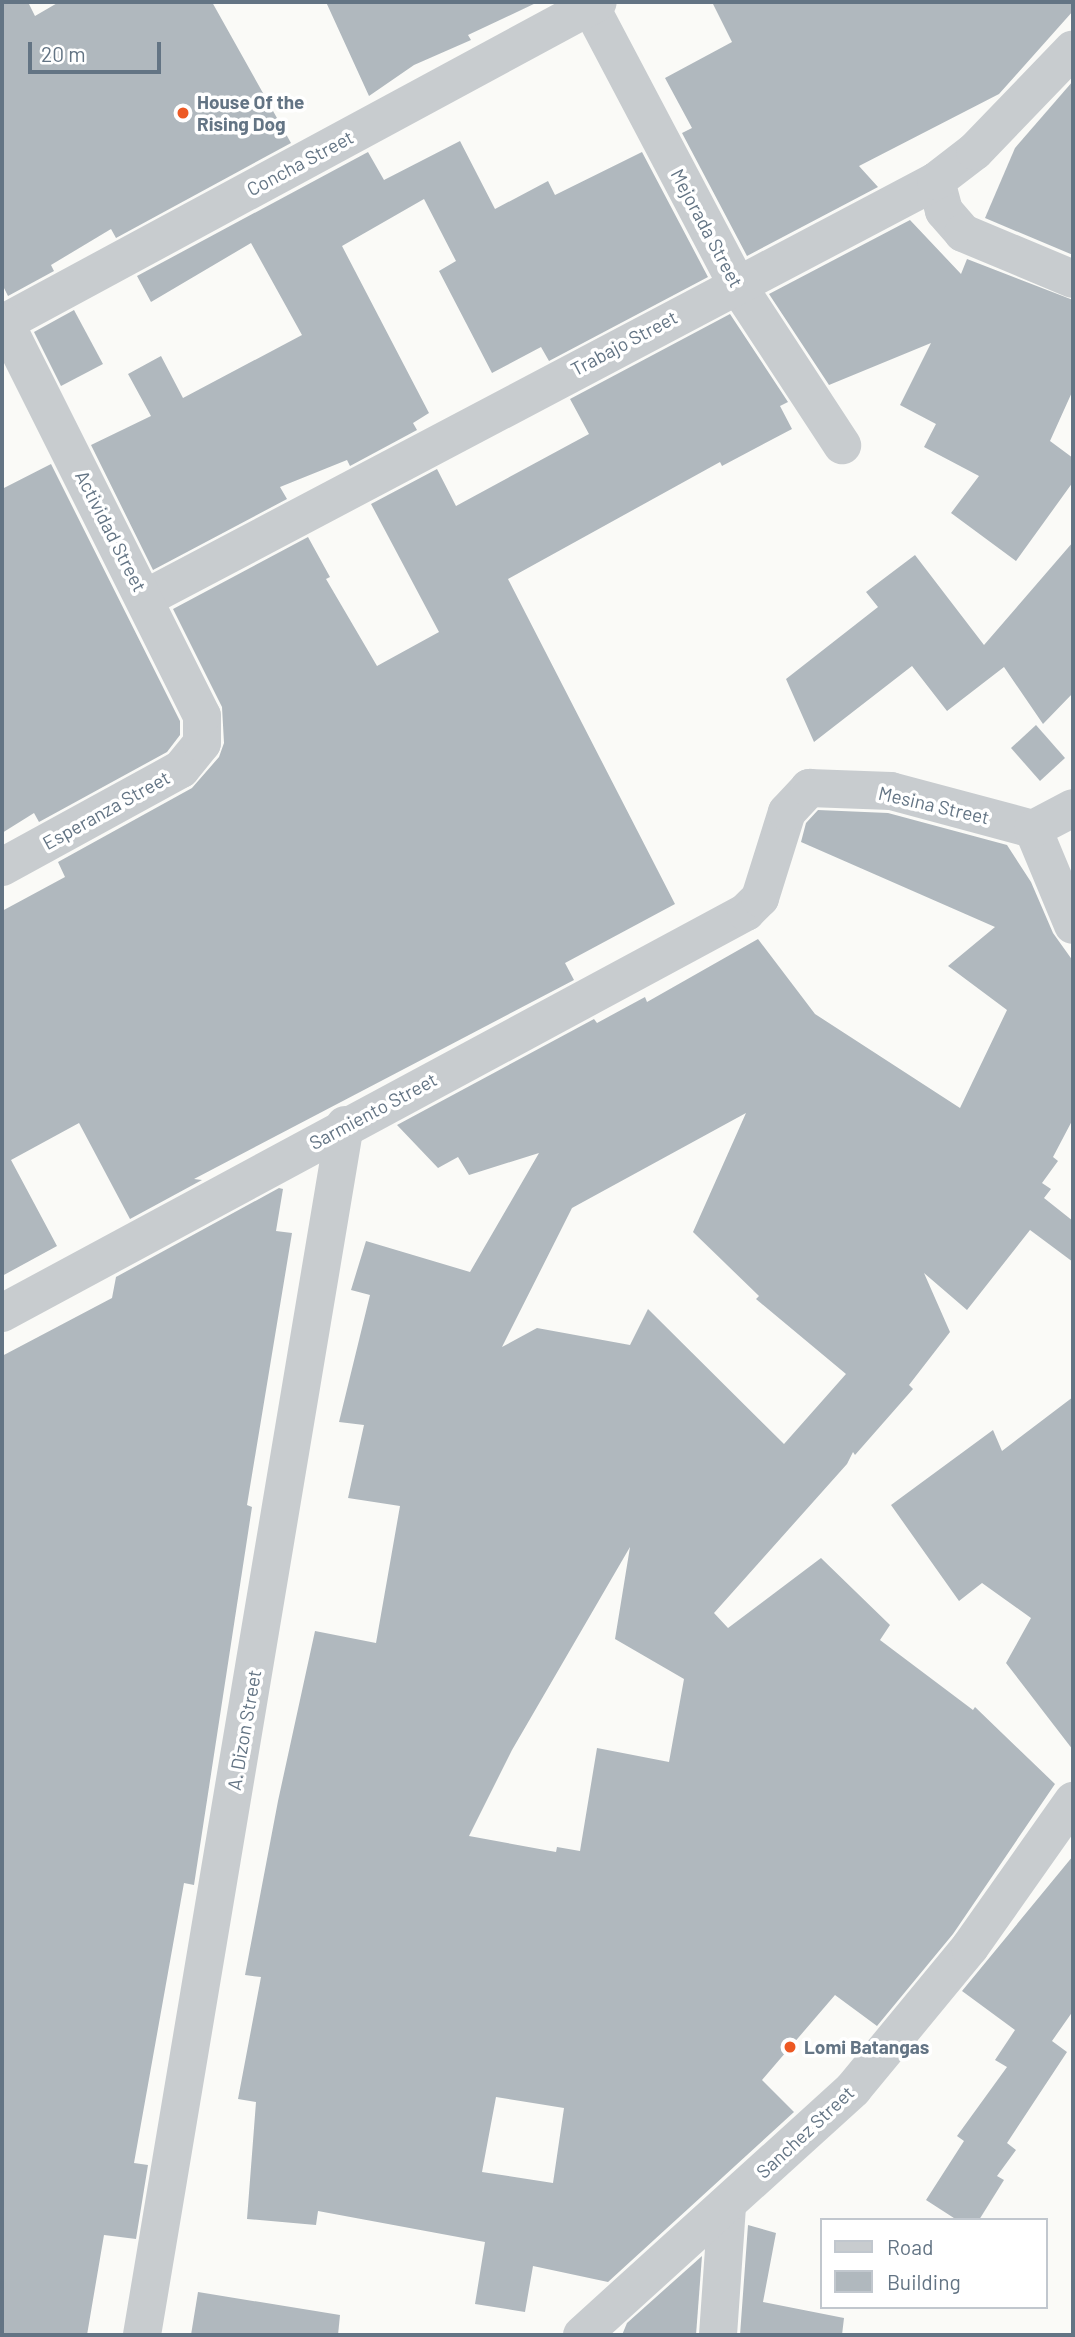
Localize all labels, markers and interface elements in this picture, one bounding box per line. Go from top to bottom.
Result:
scale bar [32,28,164,72]
text: 20 m [41,41,86,66]
place label: House Of the Rising Dog [197,91,304,135]
marker: House Of the Rising Dog [175,105,191,121]
street label: Concha Street [243,125,357,201]
street label: Mejorada Street [666,165,748,291]
street label: Trabajo Street [567,305,681,381]
street label: Actividad Street [71,467,151,595]
street label: Esperanza Street [38,766,174,854]
street label: Mesina Street [876,781,992,829]
street label: Sarmiento Street [305,1068,441,1154]
street label: A. Dizon Street [222,1668,266,1792]
place label: Lomi Batangas [804,2036,929,2058]
marker: Lomi Batangas [782,2039,798,2055]
street label: Sanchez Street [751,2081,859,2183]
legend [820,2218,1047,2309]
text: Road [887,2234,933,2259]
text: Building [887,2269,961,2294]

